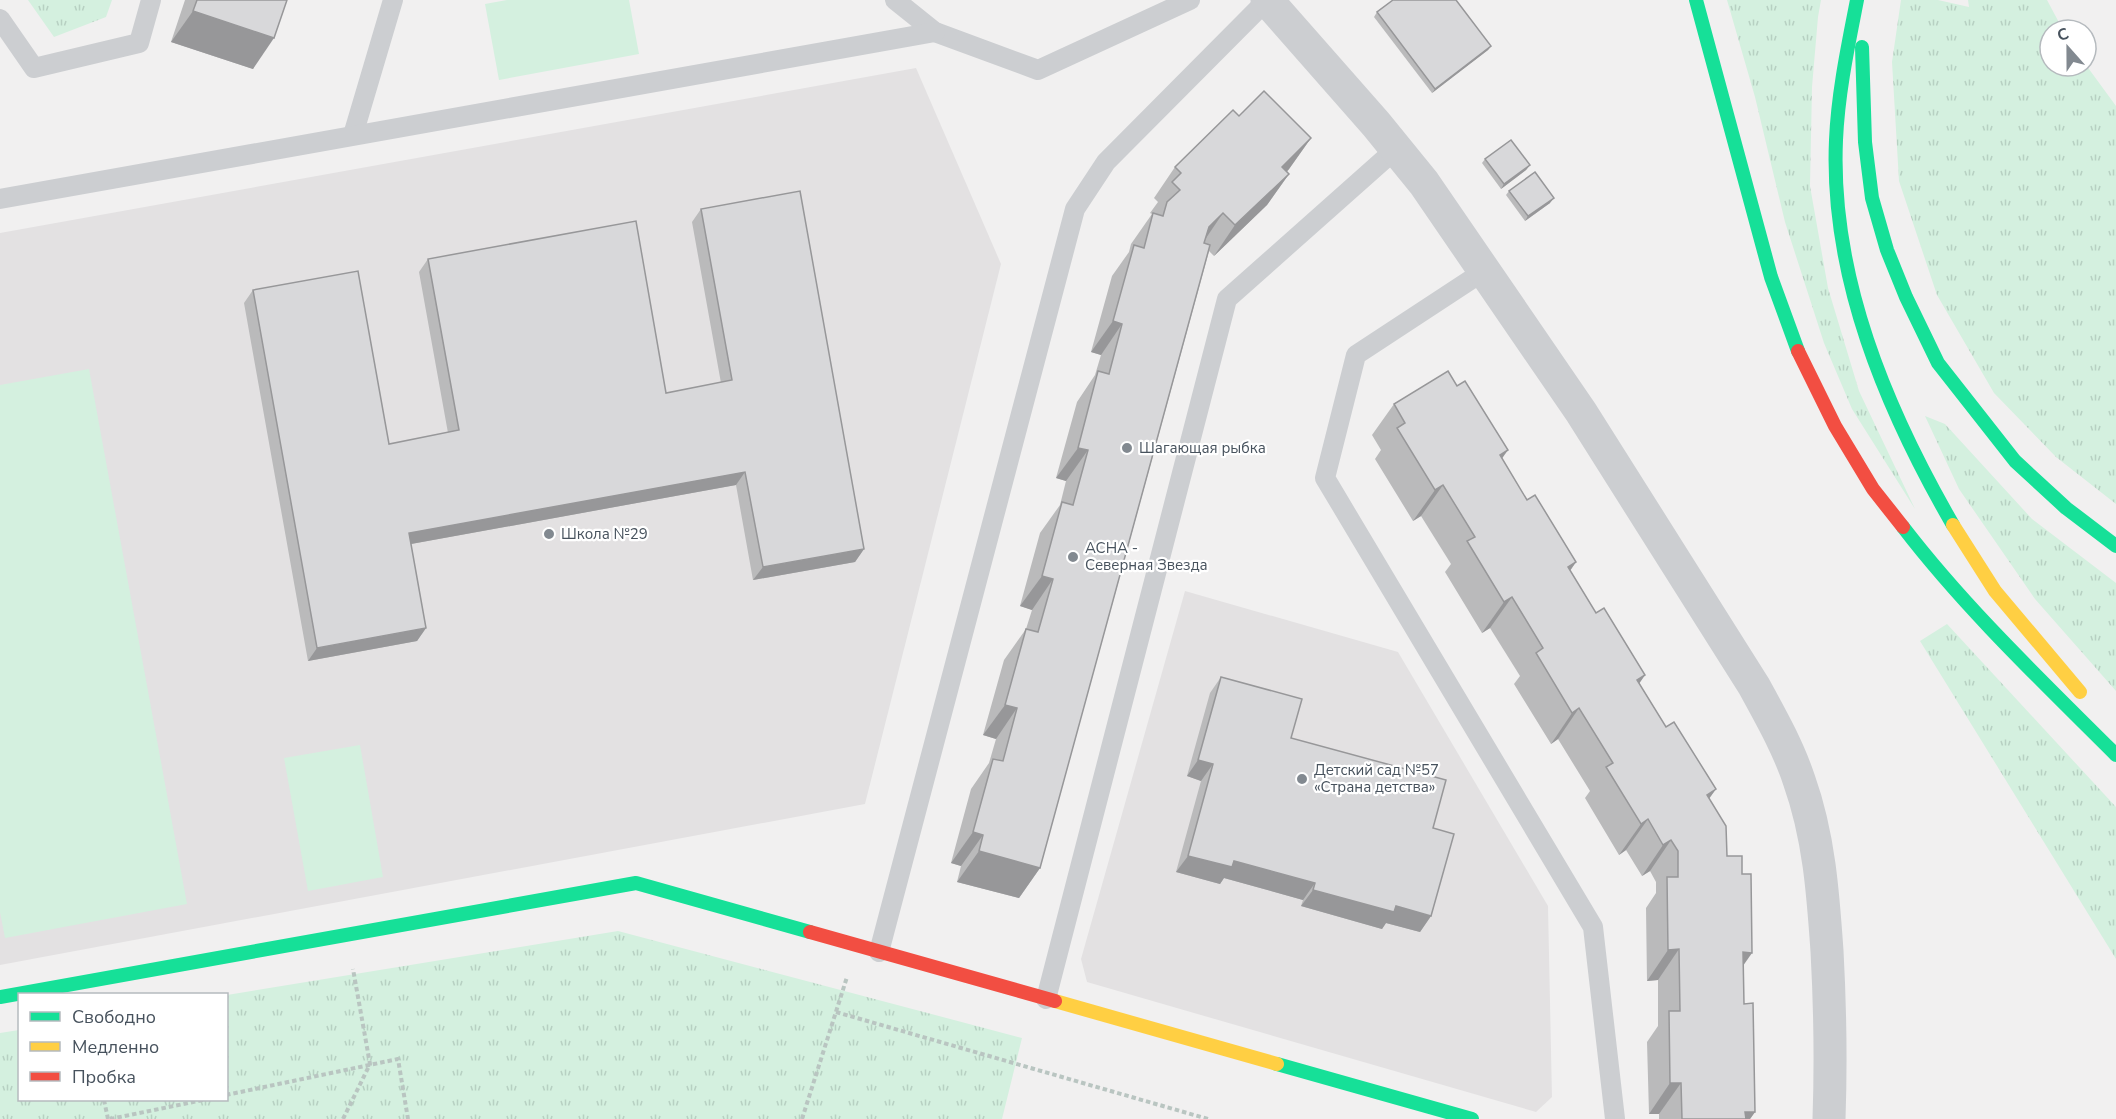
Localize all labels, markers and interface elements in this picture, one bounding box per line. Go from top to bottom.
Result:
north arrow [2038,18,2098,78]
text: С [2054,23,2072,47]
place label: Шагающая рыбка [1139,438,1266,458]
marker: Шагающая рыбка [1120,441,1134,455]
place label: Школа №29 [561,524,648,544]
marker: Школа №29 [542,527,556,541]
place label: АСНА - Северная Звезда [1085,538,1208,575]
marker: АСНА - Северная Звезда [1066,550,1080,564]
place label: Детский сад №57 «Страна детства» [1314,760,1439,797]
marker: Детский сад №57 «Страна детства» [1295,772,1309,786]
legend [18,993,228,1101]
text: Свободно [72,1005,156,1029]
text: Медленно [72,1035,159,1059]
text: Пробка [72,1065,136,1089]

